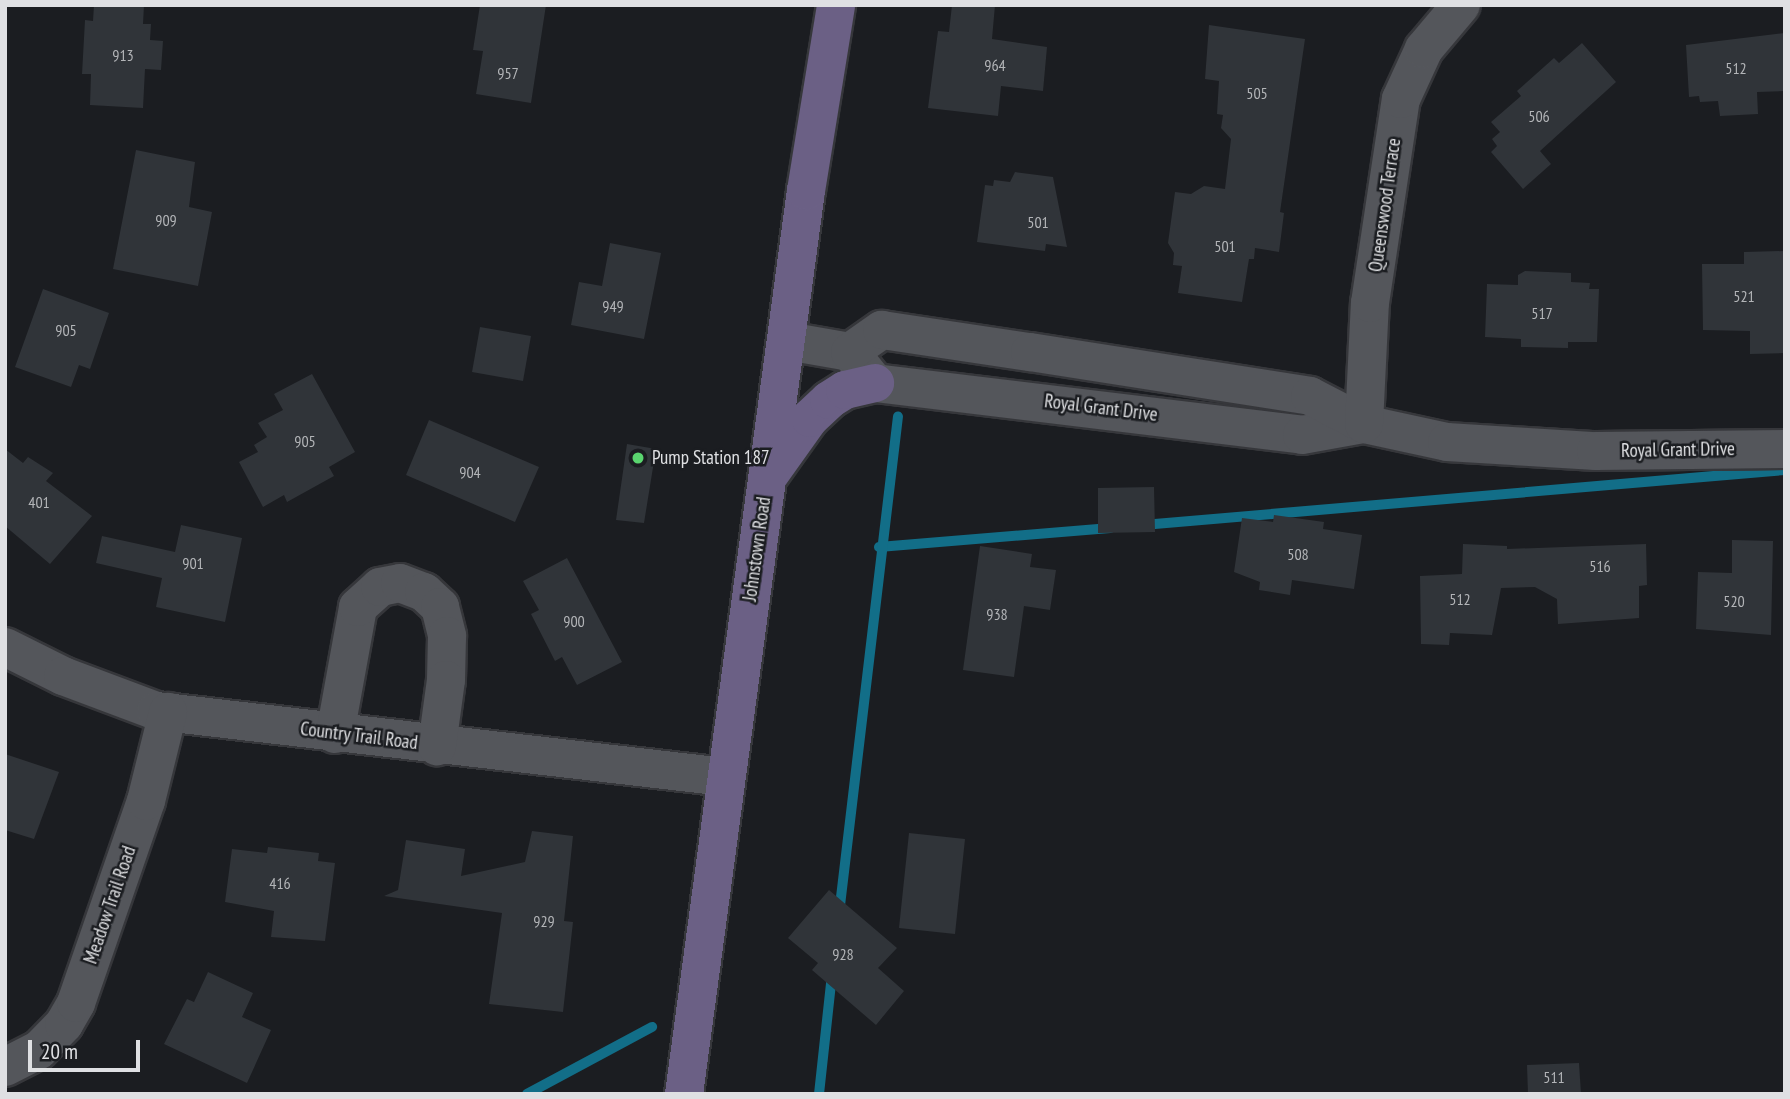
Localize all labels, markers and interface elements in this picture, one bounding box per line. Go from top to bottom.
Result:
house number: 913 [112,45,134,65]
house number: 964 [984,55,1006,75]
house number: 512 [1725,58,1747,78]
house number: 957 [497,63,519,83]
house number: 505 [1246,83,1268,103]
house number: 506 [1528,106,1550,126]
street label: Queenswood Terrace [1364,136,1406,274]
house number: 909 [155,210,177,230]
house number: 501 [1027,212,1049,232]
house number: 501 [1214,236,1236,256]
house number: 521 [1733,286,1755,306]
house number: 949 [602,296,624,316]
house number: 517 [1531,303,1553,323]
house number: 905 [55,320,77,340]
street label: Royal Grant Drive [1043,390,1159,426]
house number: 905 [294,431,316,451]
street label: Royal Grant Drive [1621,438,1735,462]
place label: Pump Station 187 [652,447,769,469]
marker: Pump Station 187 [630,450,646,466]
house number: 904 [459,462,481,482]
house number: 401 [28,492,50,512]
street label: Johnstown Road [738,495,776,603]
house number: 508 [1287,544,1309,564]
house number: 901 [182,553,204,573]
house number: 516 [1589,556,1611,576]
house number: 512 [1449,589,1471,609]
house number: 520 [1723,591,1745,611]
house number: 938 [986,604,1008,624]
house number: 900 [563,611,585,631]
street label: Country Trail Road [298,717,420,755]
street label: Meadow Trail Road [79,843,141,967]
house number: 416 [269,873,291,893]
house number: 929 [533,911,555,931]
house number: 928 [832,944,854,964]
scale bar [32,1026,144,1070]
text: 20 m [41,1038,78,1065]
house number: 511 [1543,1067,1565,1087]

